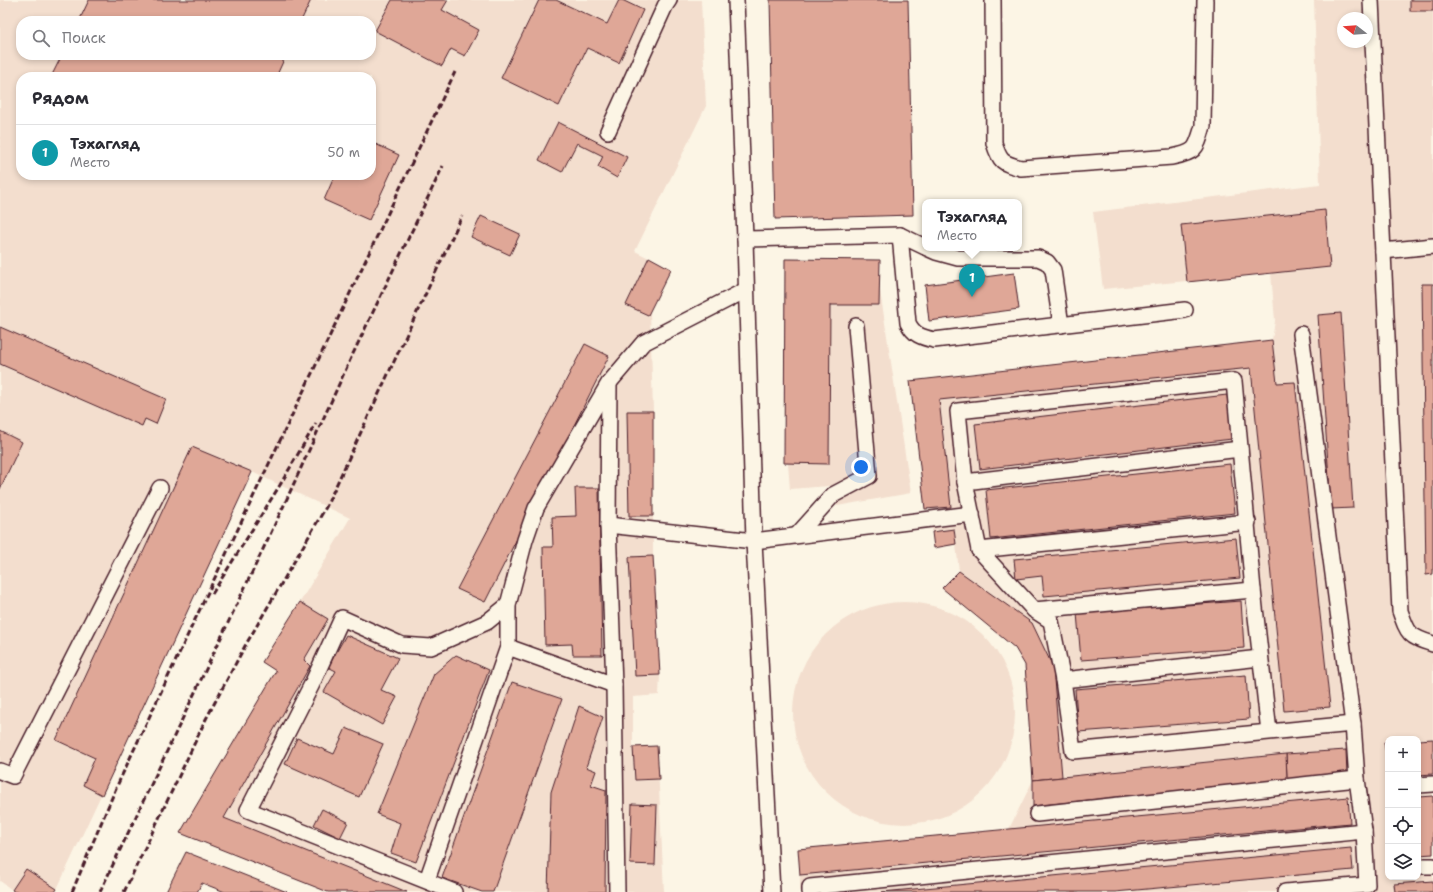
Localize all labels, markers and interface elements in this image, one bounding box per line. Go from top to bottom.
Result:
north arrow [1337,12,1373,48]
search box [16,16,376,60]
icon: search [30,27,52,49]
text: Поиск [62,28,106,48]
text: Рядом [32,87,89,109]
text: Тэхагляд [70,134,140,154]
text: 1 [42,144,48,161]
text: 50 m [327,144,360,161]
text: Место [70,154,110,171]
popup [922,199,1022,251]
text: Тэхагляд [937,207,1007,227]
text: Место [937,227,977,244]
pin: 1 [959,264,985,297]
your location [851,457,871,477]
map controls [1385,736,1421,880]
button: + [1385,736,1421,772]
button: − [1385,772,1421,808]
button: locate [1385,808,1421,844]
button: layers [1385,844,1421,880]

